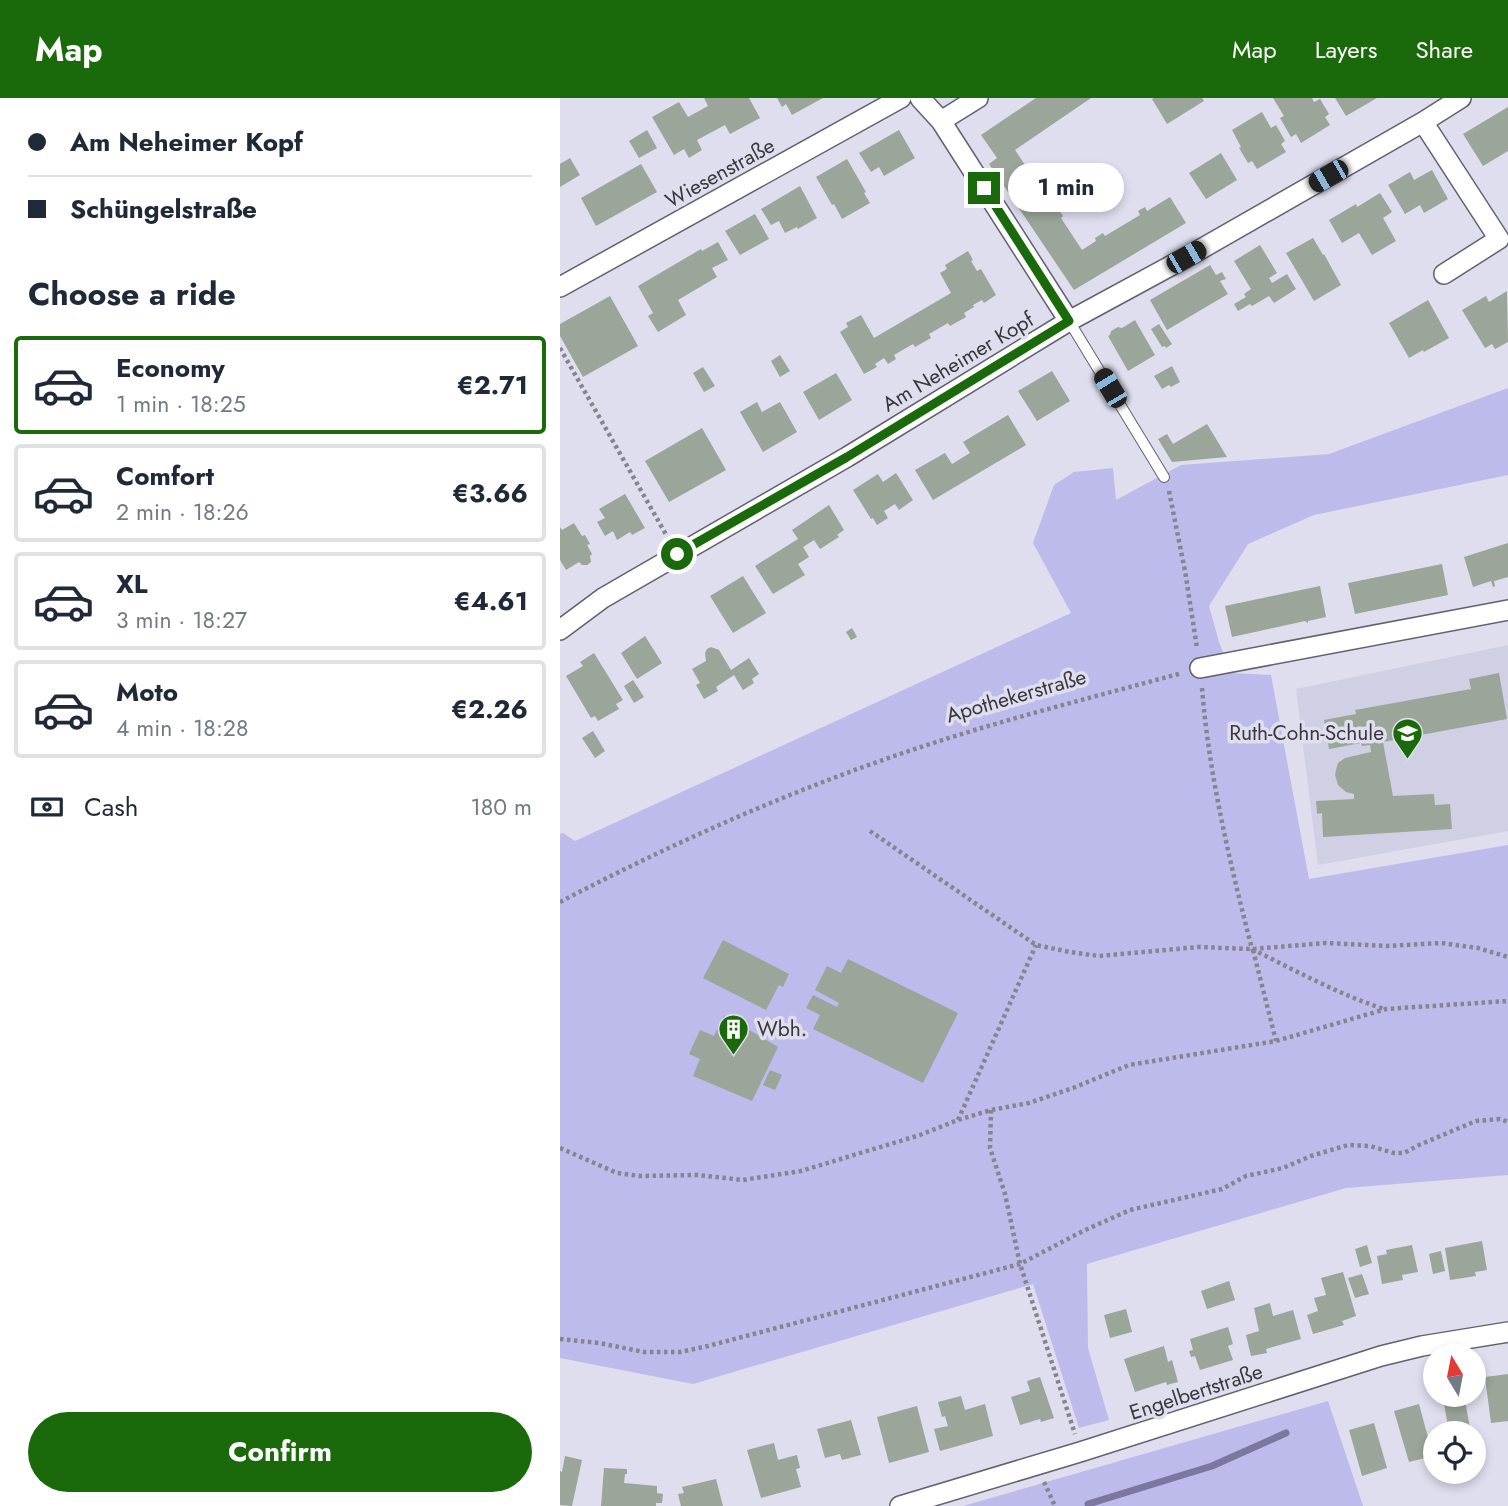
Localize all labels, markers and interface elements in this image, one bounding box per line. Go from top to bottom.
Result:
text: Map [35,26,103,73]
text: Map [1232,32,1277,67]
text: Layers [1315,32,1377,67]
text: Share [1415,32,1473,67]
text: Am Neheimer Kopf [70,123,303,161]
street label: Wiesenstraße [660,130,780,215]
car [1305,156,1352,196]
callout: 1 min [1008,164,1124,212]
text: 1 min [1037,170,1095,204]
route end [968,172,1000,204]
text: Schüngelstraße [70,190,257,228]
car [1163,237,1210,277]
text: Choose a ride [28,271,236,317]
street label: Am Neheimer Kopf [876,304,1040,419]
text: Economy [116,349,225,387]
icon: car [32,354,95,417]
car [1091,365,1130,411]
text: €2.71 [457,366,528,404]
text: 1 min · 18:25 [116,387,246,421]
text: Comfort [116,457,214,495]
icon: car [32,462,95,525]
text: €3.66 [452,474,528,512]
text: 2 min · 18:26 [116,495,249,529]
route start [661,538,693,570]
text: XL [116,565,148,603]
icon: car [32,570,95,633]
text: €4.61 [454,582,528,620]
text: 3 min · 18:27 [116,603,247,637]
street label: Apothekerstraße [942,662,1090,730]
text: Moto [116,673,178,711]
icon: car [32,678,95,741]
text: €2.26 [451,690,528,728]
text: 4 min · 18:28 [116,711,248,745]
school or university icon: Ruth-Cohn-Schule [1390,716,1424,760]
place label: Ruth-Cohn-Schule [1229,718,1384,748]
icon: cash [28,788,66,826]
text: Cash [84,788,138,826]
text: 180 m [470,790,532,824]
building icon: Wbh. [717,1012,751,1056]
place label: Wbh. [757,1014,807,1044]
north arrow [1423,1344,1486,1407]
map controls [1423,1344,1486,1484]
street label: Engelbertstraße [1125,1356,1267,1428]
button: Confirm [28,1412,532,1492]
button: locate [1423,1421,1486,1484]

